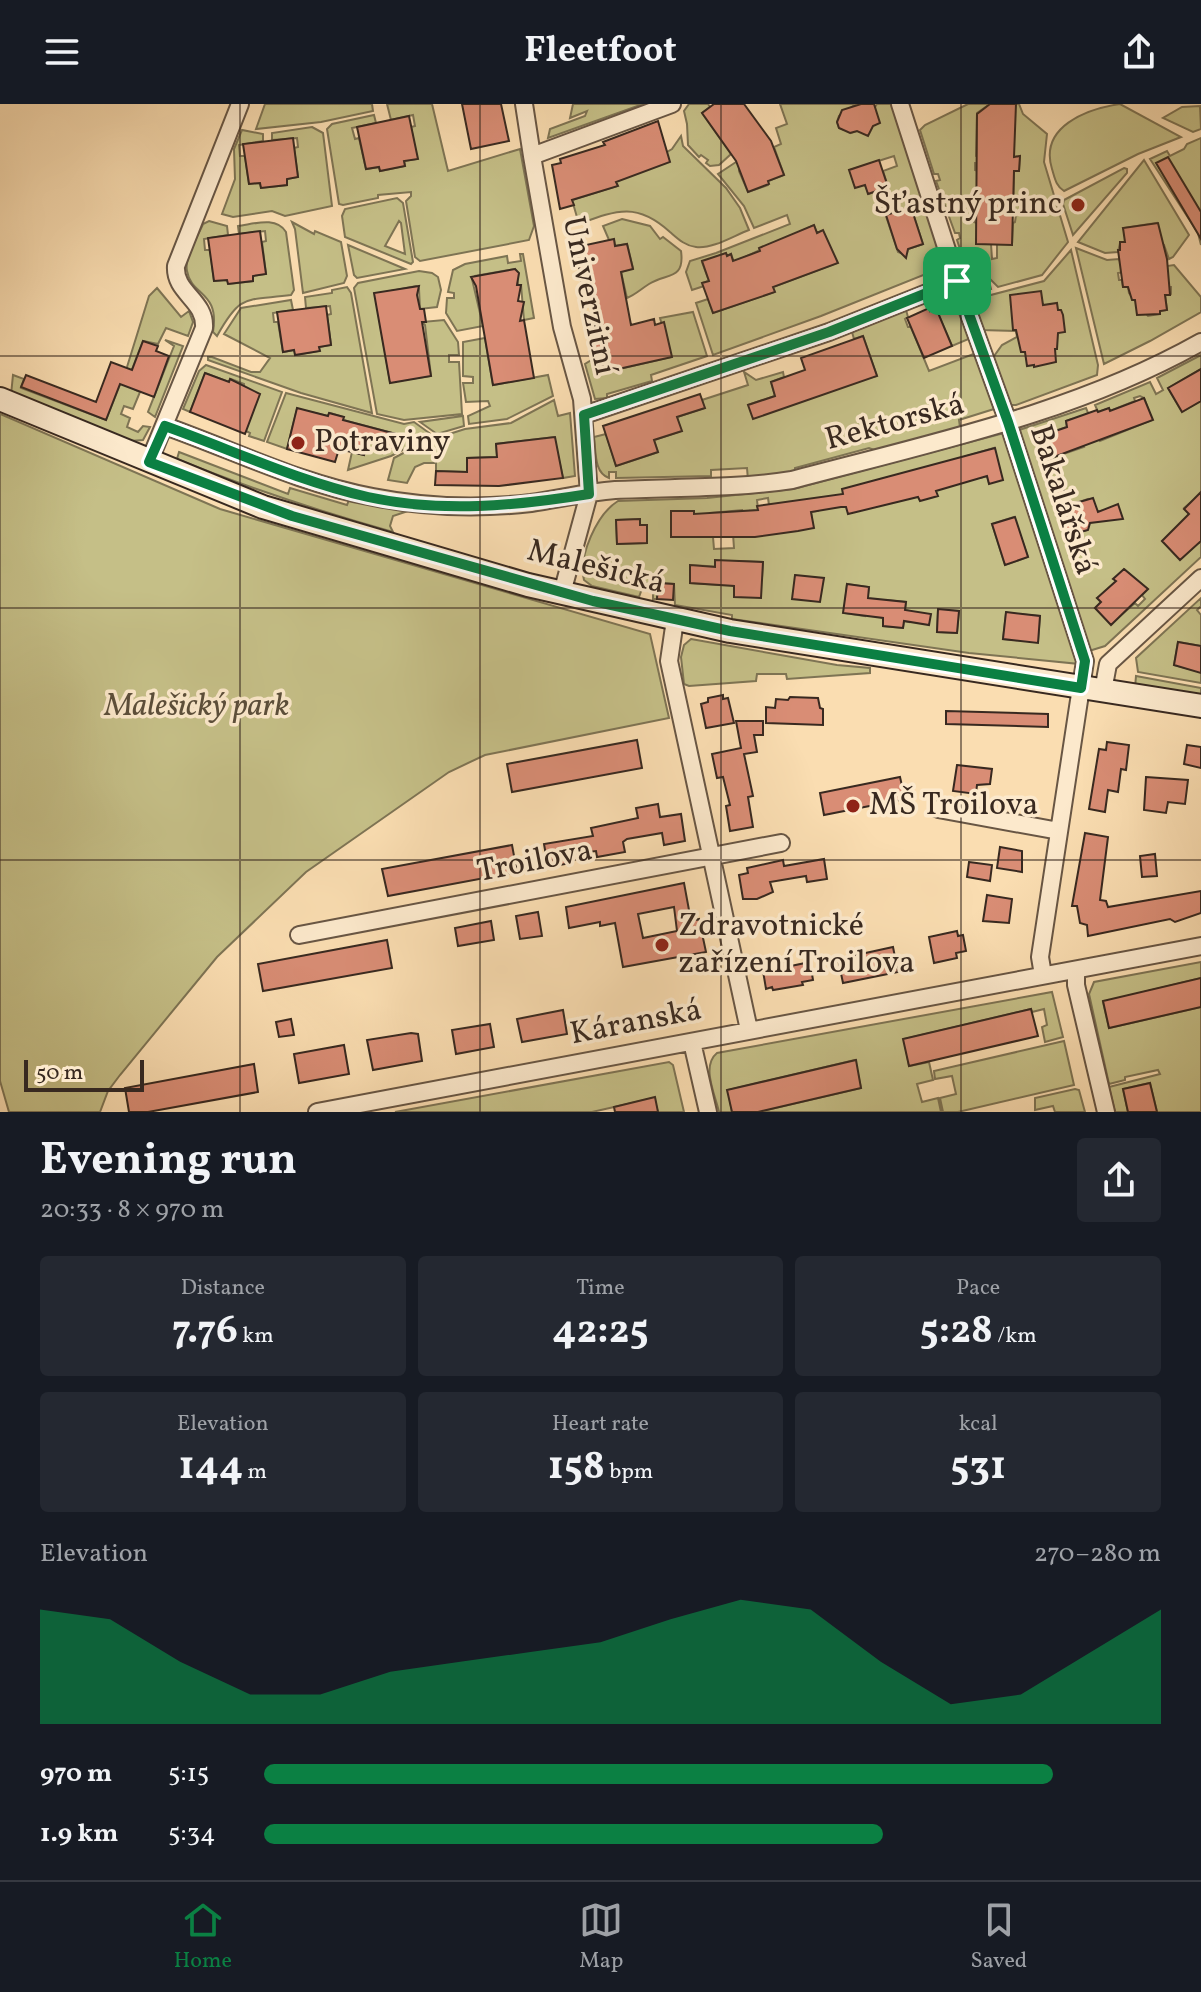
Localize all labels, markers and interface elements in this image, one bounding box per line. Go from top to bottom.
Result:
text: Fleetfoot [524,27,677,77]
icon: menu [40,30,84,74]
icon: share [1117,30,1161,74]
place label: Šťastný princ [874,183,1062,227]
marker: Šťastný princ [1069,196,1087,214]
street label: Univerzitní [550,213,626,380]
pin [923,247,991,315]
icon: arrive [935,259,979,303]
street label: Rektorská [821,383,969,463]
street label: Bakalářská [1017,419,1107,581]
place label: Potraviny [314,421,450,465]
marker: Potraviny [289,434,307,452]
street label: Malešická [522,530,670,606]
park label: Malešický park [104,685,290,729]
place label: MŠ Troilova [869,784,1039,828]
marker: MŠ Troilova [844,797,862,815]
street label: Troilova [474,829,596,895]
place label: Zdravotnické zařízení Troilova [678,905,915,986]
marker: Zdravotnické zařízení Troilova [653,936,671,954]
street label: Káranská [566,989,706,1057]
scale bar [24,1056,144,1092]
text: 50 m [36,1058,83,1089]
text: Evening run [40,1131,297,1192]
button: share [1077,1138,1161,1222]
text: 20:33 · 8 × 970 m [40,1192,224,1228]
text: Distance [181,1273,265,1304]
text: Time [576,1273,625,1304]
text: Pace [956,1273,1000,1304]
text: 7.76 [172,1304,238,1360]
text: 42:25 [552,1304,649,1360]
text: 5:28 [920,1304,993,1360]
text: km [238,1321,274,1352]
text: /km [993,1321,1037,1352]
text: Elevation [177,1409,269,1440]
text: Heart rate [552,1409,649,1440]
text: kcal [959,1409,998,1440]
text: 144 [179,1440,243,1496]
text: 158 [548,1440,605,1496]
text: 531 [950,1440,1006,1496]
text: m [243,1457,267,1488]
text: bpm [605,1457,653,1488]
text: Elevation [40,1536,148,1572]
text: 270–280 m [1034,1536,1161,1572]
text: 970 m [40,1756,112,1792]
text: 5:15 [168,1756,209,1792]
text: 1.9 km [40,1816,118,1852]
text: 5:34 [168,1816,216,1852]
tab: Home [174,1898,232,1977]
tab: Map [579,1898,623,1977]
tab: Saved [971,1898,1027,1977]

